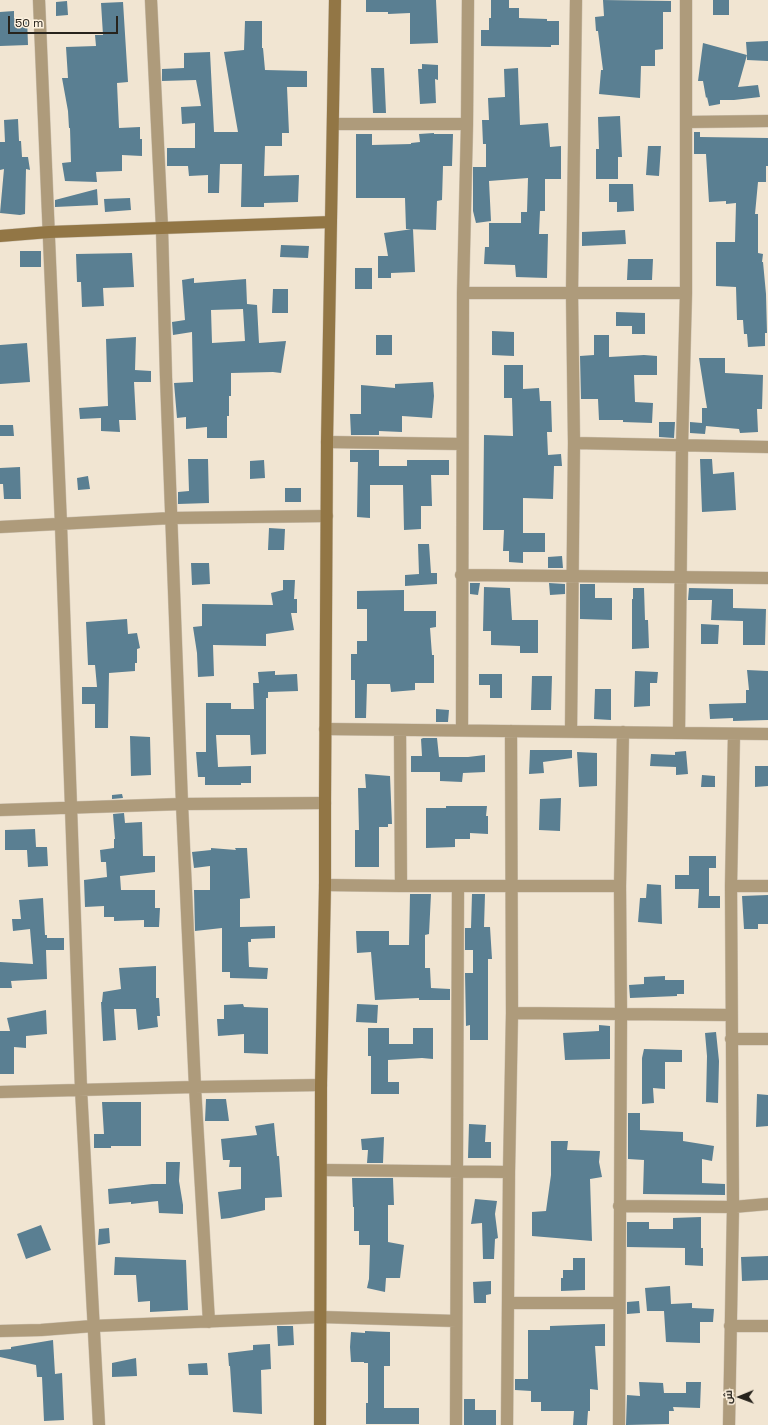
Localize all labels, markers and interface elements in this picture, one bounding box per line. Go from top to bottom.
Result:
scale bar [10,8,120,34]
text: 50 m [15,15,43,31]
north arrow [720,1377,760,1417]
text: ش [721,1390,735,1404]

